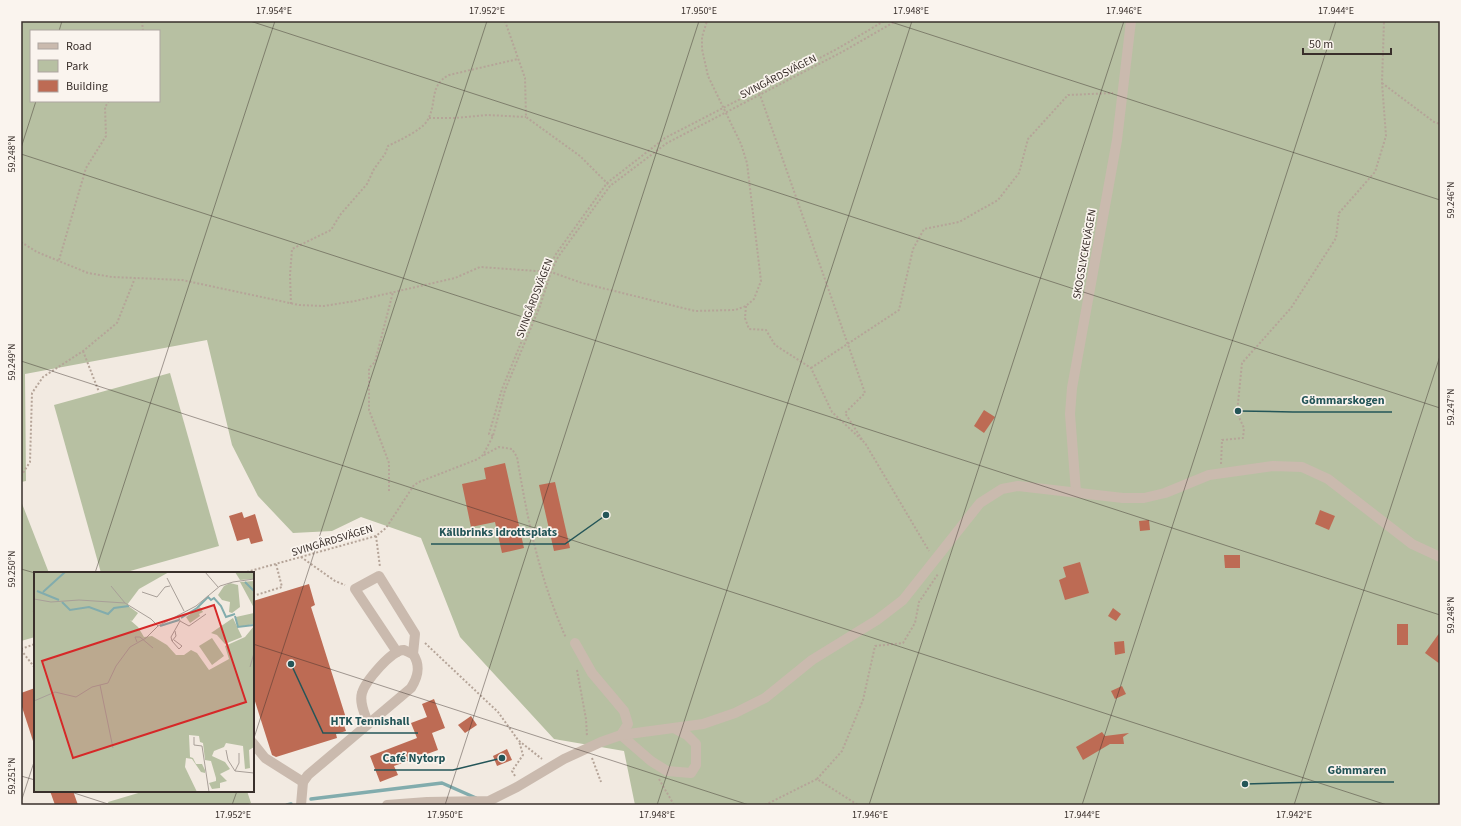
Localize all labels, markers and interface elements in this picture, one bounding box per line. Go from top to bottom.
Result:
text: 17.954°E [256,4,292,18]
text: 17.952°E [469,4,505,18]
text: 17.950°E [681,4,717,18]
text: 17.948°E [893,4,929,18]
text: 17.946°E [1106,4,1142,18]
text: 17.944°E [1318,4,1354,18]
legend [30,30,160,102]
scale bar [1303,30,1391,56]
text: 50 m [1309,36,1333,53]
text: Road [66,38,92,55]
street label: SVINGÅRDSVÄGEN [737,51,819,102]
text: Park [66,58,88,75]
text: Building [66,78,108,95]
text: 59.248°N [5,135,19,173]
text: 59.246°N [1444,181,1458,219]
street label: SKOGSLYCKEVÄGEN [1069,208,1100,300]
street label: SVINGÅRDSVÄGEN [512,256,557,340]
text: 59.249°N [5,343,19,381]
callout: Gömmarskogen [1293,388,1392,412]
text: 59.247°N [1444,388,1458,426]
text: Gömmarskogen [1301,392,1385,409]
callout: Källbrinks idrottsplats [431,520,565,544]
street label: SVINGÅRDSVÄGEN [290,521,375,560]
text: Källbrinks idrottsplats [439,524,557,541]
text: 59.250°N [5,550,19,588]
inset map [34,572,254,792]
text: 59.248°N [1444,596,1458,634]
callout: HTK Tennishall [323,709,418,733]
text: HTK Tennishall [331,713,410,730]
callout: Café Nytorp [374,746,453,770]
text: Café Nytorp [383,750,446,767]
text: 59.251°N [5,757,19,795]
callout: Gömmaren [1319,758,1394,782]
text: Gömmaren [1328,762,1387,779]
text: 17.952°E [215,808,251,822]
text: 17.950°E [427,808,463,822]
text: 17.948°E [639,808,675,822]
text: 17.946°E [852,808,888,822]
text: 17.944°E [1064,808,1100,822]
text: 17.942°E [1276,808,1312,822]

